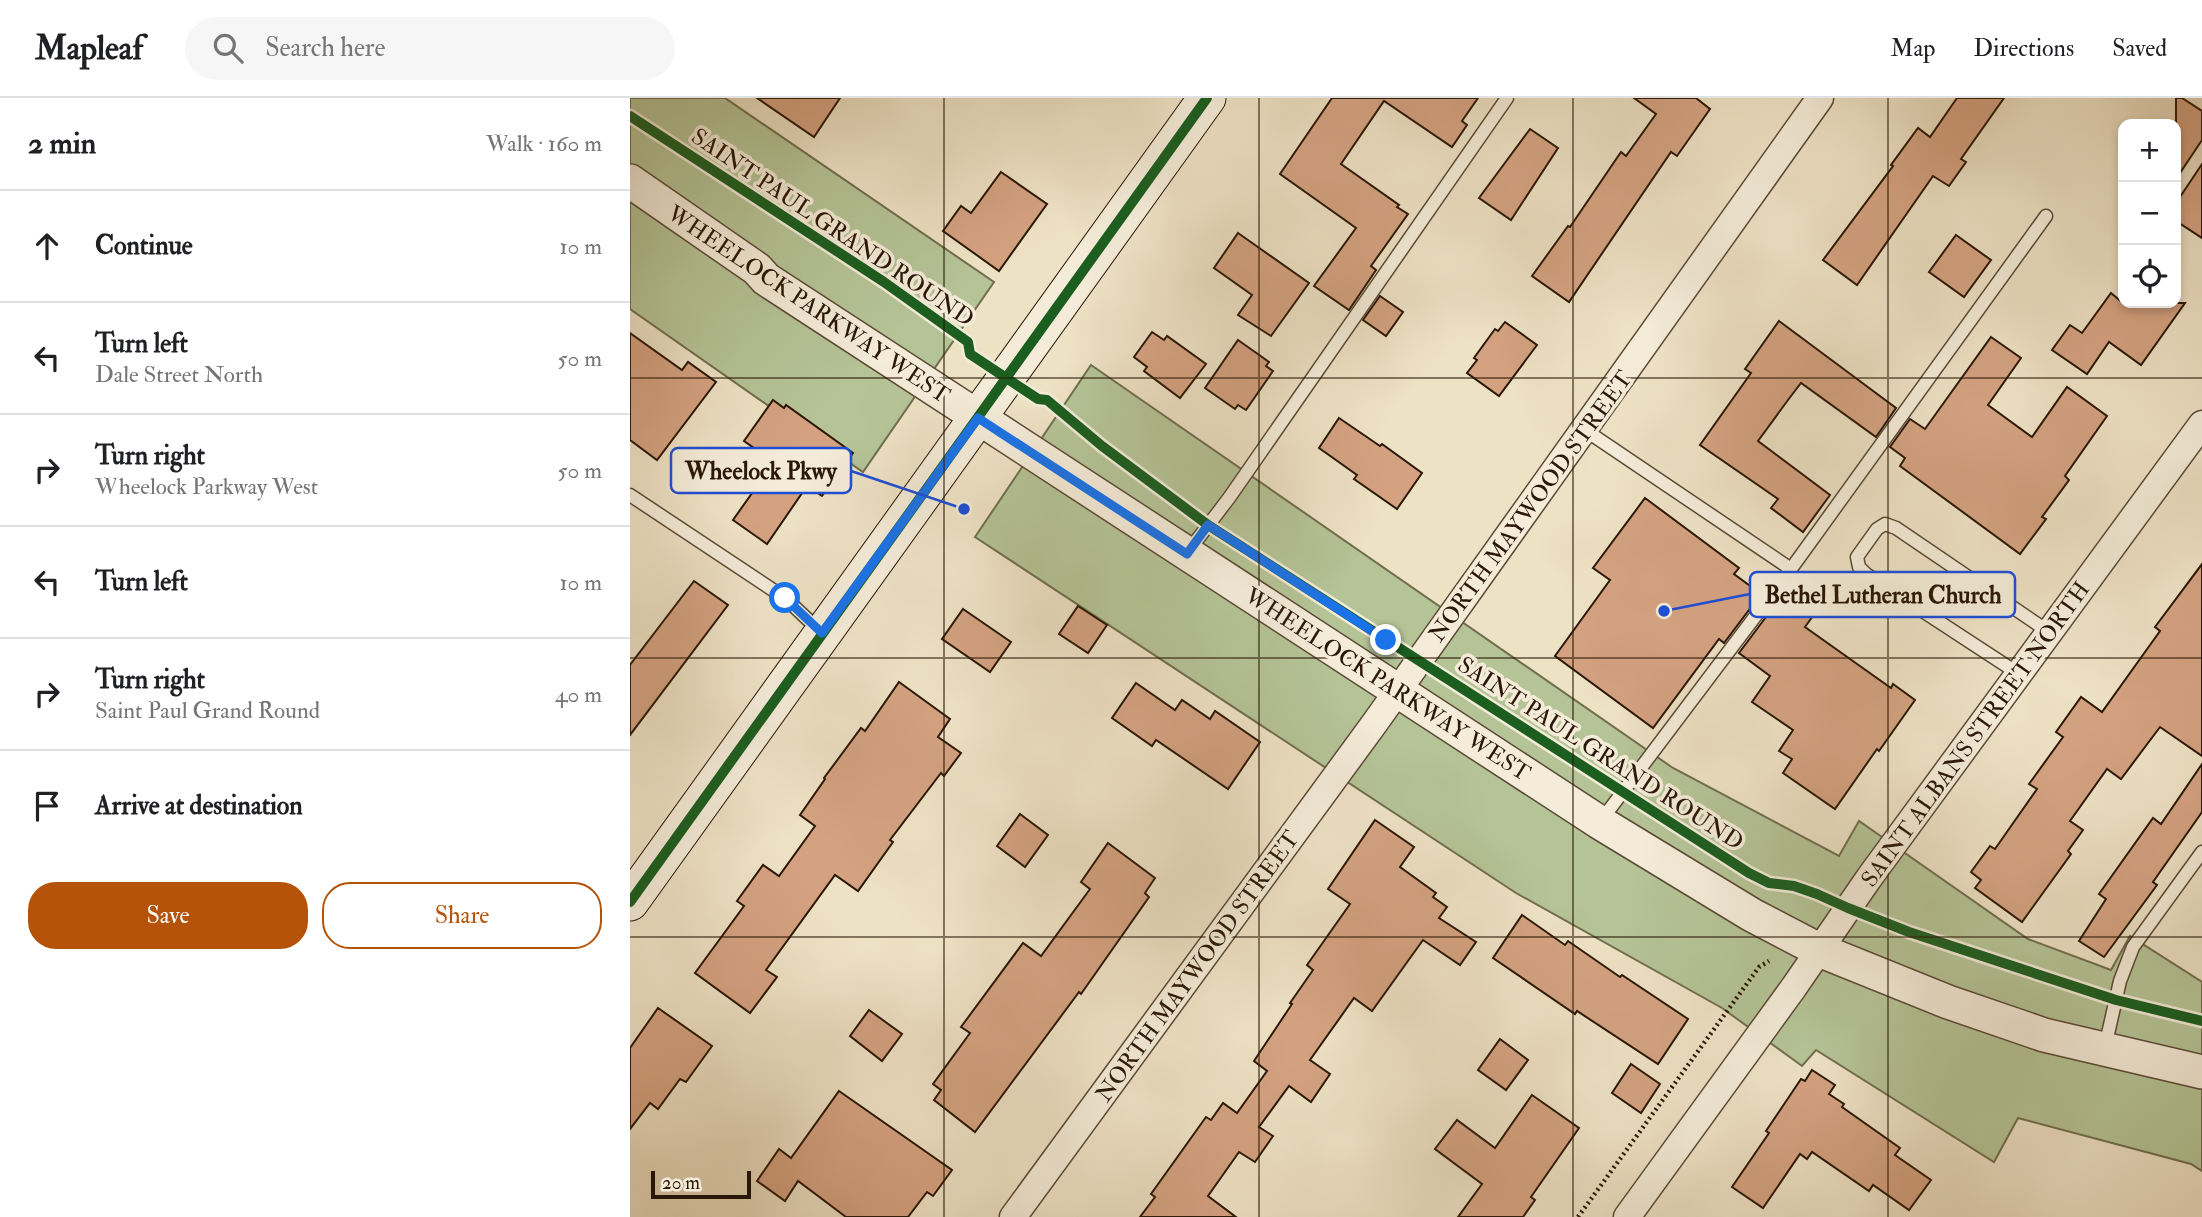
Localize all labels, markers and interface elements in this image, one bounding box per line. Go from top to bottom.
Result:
search box [185,17,675,80]
text: Mapleaf [35,28,143,69]
icon: search [209,29,247,67]
text: Search here [265,32,385,64]
text: Map [1890,33,1935,64]
text: Directions [1973,33,2074,64]
text: Saved [2112,33,2167,64]
map controls [2118,119,2181,308]
button: + [2118,119,2181,182]
street label: SAINT PAUL GRAND ROUND [686,122,980,333]
text: 2 min [28,125,96,162]
text: Walk · 160 m [486,129,602,158]
button: − [2118,182,2181,245]
street label: WHEELOCK PARKWAY WEST [661,198,956,410]
icon: ahead [28,227,66,265]
text: Continue [95,230,193,262]
text: 10 m [559,232,602,261]
button: locate [2118,245,2181,308]
text: Turn left [95,328,188,360]
icon: left [28,339,66,377]
text: 50 m [558,344,602,373]
text: Dale Street North [95,360,263,389]
street label: NORTH MAYWOOD STREET [1422,365,1639,648]
text: Turn right [95,440,205,472]
callout: Wheelock Pkwy [671,448,851,493]
icon: right [28,451,66,489]
text: 50 m [558,456,602,485]
text: Wheelock Pkwy [684,456,838,487]
text: Wheelock Parkway West [95,472,318,501]
icon: left [28,563,66,601]
text: Turn left [95,566,188,598]
text: 10 m [559,568,602,597]
callout: Bethel Lutheran Church [1750,572,2015,617]
street label: SAINT ALBANS STREET NORTH [1855,576,2096,893]
text: Bethel Lutheran Church [1764,580,2002,611]
street label: WHEELOCK PARKWAY WEST [1239,581,1536,788]
route start [769,582,800,613]
route end [1370,624,1401,655]
street label: SAINT PAUL GRAND ROUND [1453,650,1749,857]
text: Turn right [95,664,205,696]
icon: right [28,675,66,713]
text: 40 m [555,680,602,709]
text: Saint Paul Grand Round [95,696,320,725]
icon: arrive [28,787,66,825]
text: Arrive at destination [95,790,303,822]
street label: NORTH MAYWOOD STREET [1089,825,1306,1108]
button: Save [28,882,308,949]
button: Share [322,882,602,949]
scale bar [651,1168,751,1200]
text: 20 m [662,1171,700,1195]

